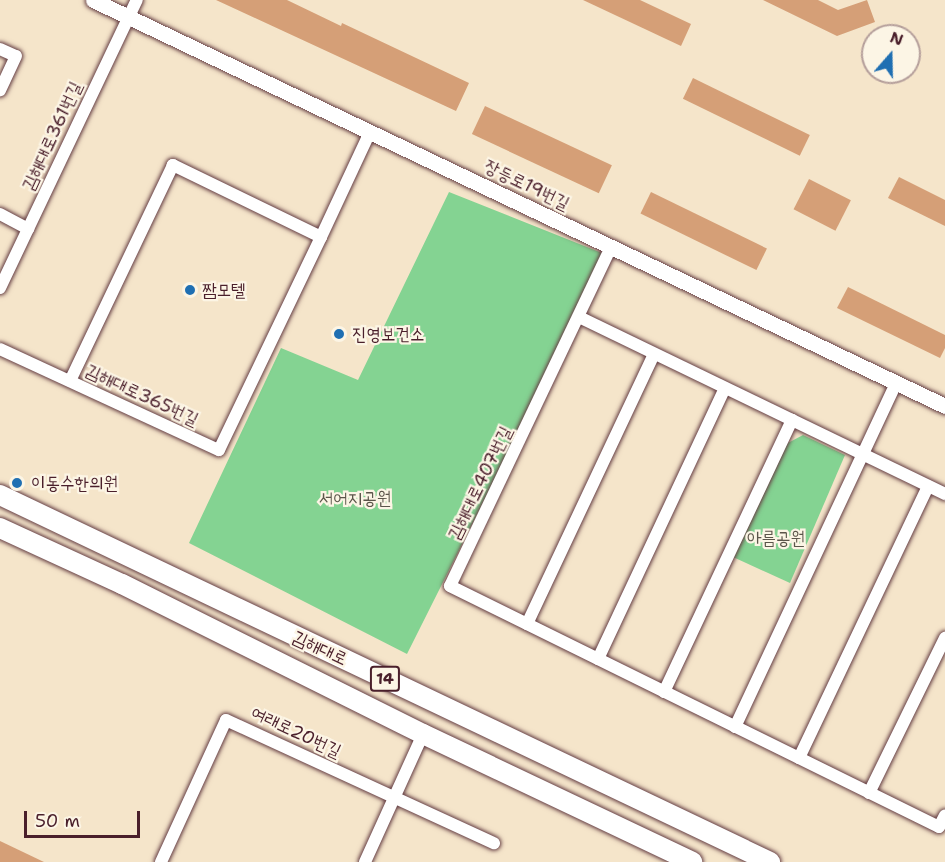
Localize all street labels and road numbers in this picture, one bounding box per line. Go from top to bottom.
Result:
street label: 김해대로361번길 [17,78,87,194]
street label: 장등로19번길 [481,155,573,215]
street label: 김해대로365번길 [82,359,202,431]
street label: 김해대로407번길 [443,423,517,543]
street label: 김해대로 [289,626,351,670]
road number: 14 [368,666,402,692]
street label: 여래로20번길 [247,702,345,762]

